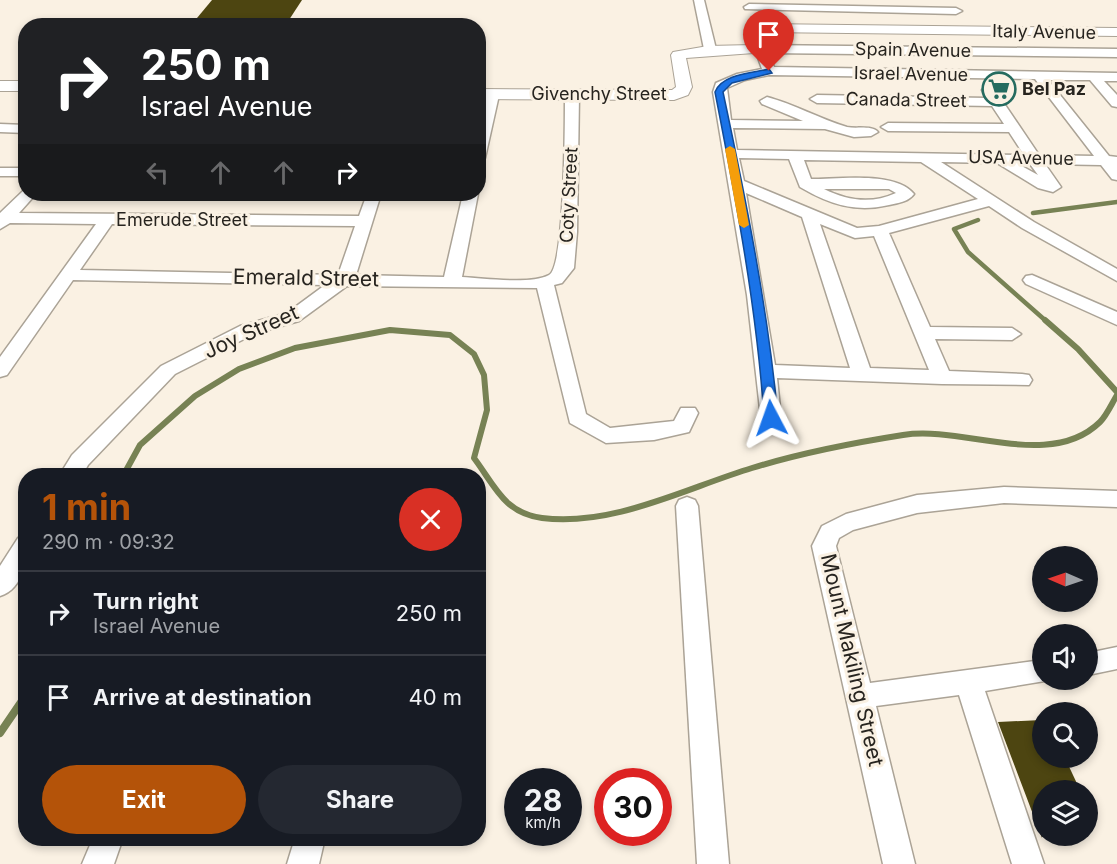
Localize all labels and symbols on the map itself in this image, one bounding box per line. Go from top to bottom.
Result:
pin [743,9,794,71]
street label: Italy Avenue [992,20,1096,43]
street label: Spain Avenue [855,38,971,61]
street label: Israel Avenue [854,62,968,85]
supermarket icon: Bel Paz [981,71,1017,107]
place label: Bel Paz [1022,78,1086,99]
street label: Givenchy Street [531,83,667,104]
street label: Canada Street [845,88,967,111]
street label: Coty Street [555,146,582,244]
street label: USA Avenue [968,146,1074,169]
street label: Emerude Street [116,209,248,230]
street label: Emerald Street [233,264,379,291]
street label: Joy Street [200,300,302,364]
position arrow [739,386,803,450]
north arrow [1032,546,1098,612]
street label: Mount Makiling Street [816,551,889,769]
speed limit sign: 30 [594,768,672,846]

